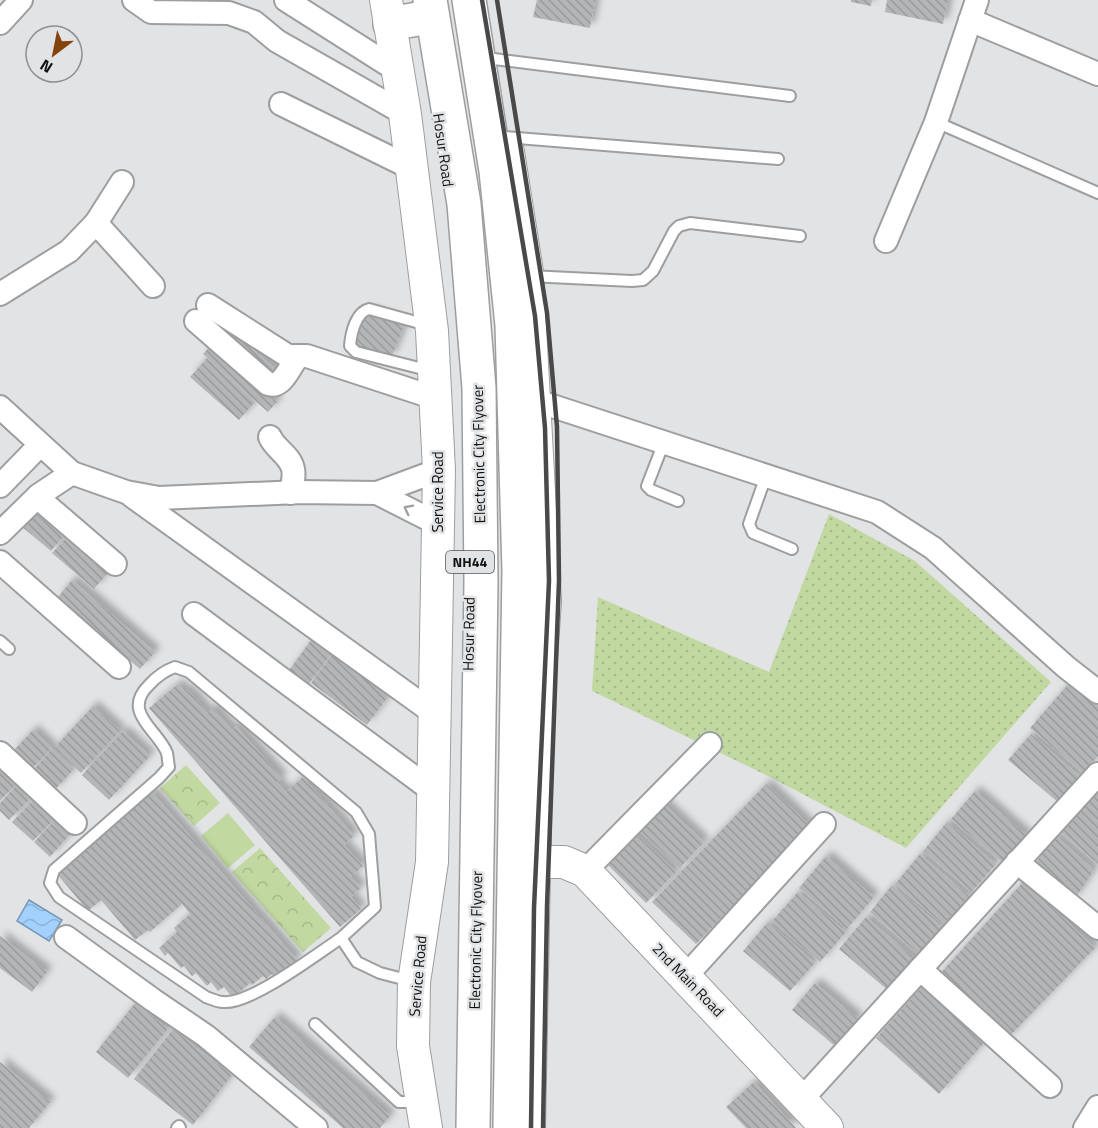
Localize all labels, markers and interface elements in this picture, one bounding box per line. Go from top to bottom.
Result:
north arrow [24,24,84,84]
text: N [35,54,57,80]
street label: Hosur Road [427,112,460,188]
street label: Electronic City Flyover [466,384,491,524]
street label: Service Road [426,451,449,533]
one-way arrow [403,505,414,516]
road number: NH44 [446,551,494,573]
street label: Hosur Road [456,597,481,671]
street label: Electronic City Flyover [463,870,488,1010]
street label: Service Road [403,935,432,1017]
street label: 2nd Main Road [647,938,730,1022]

